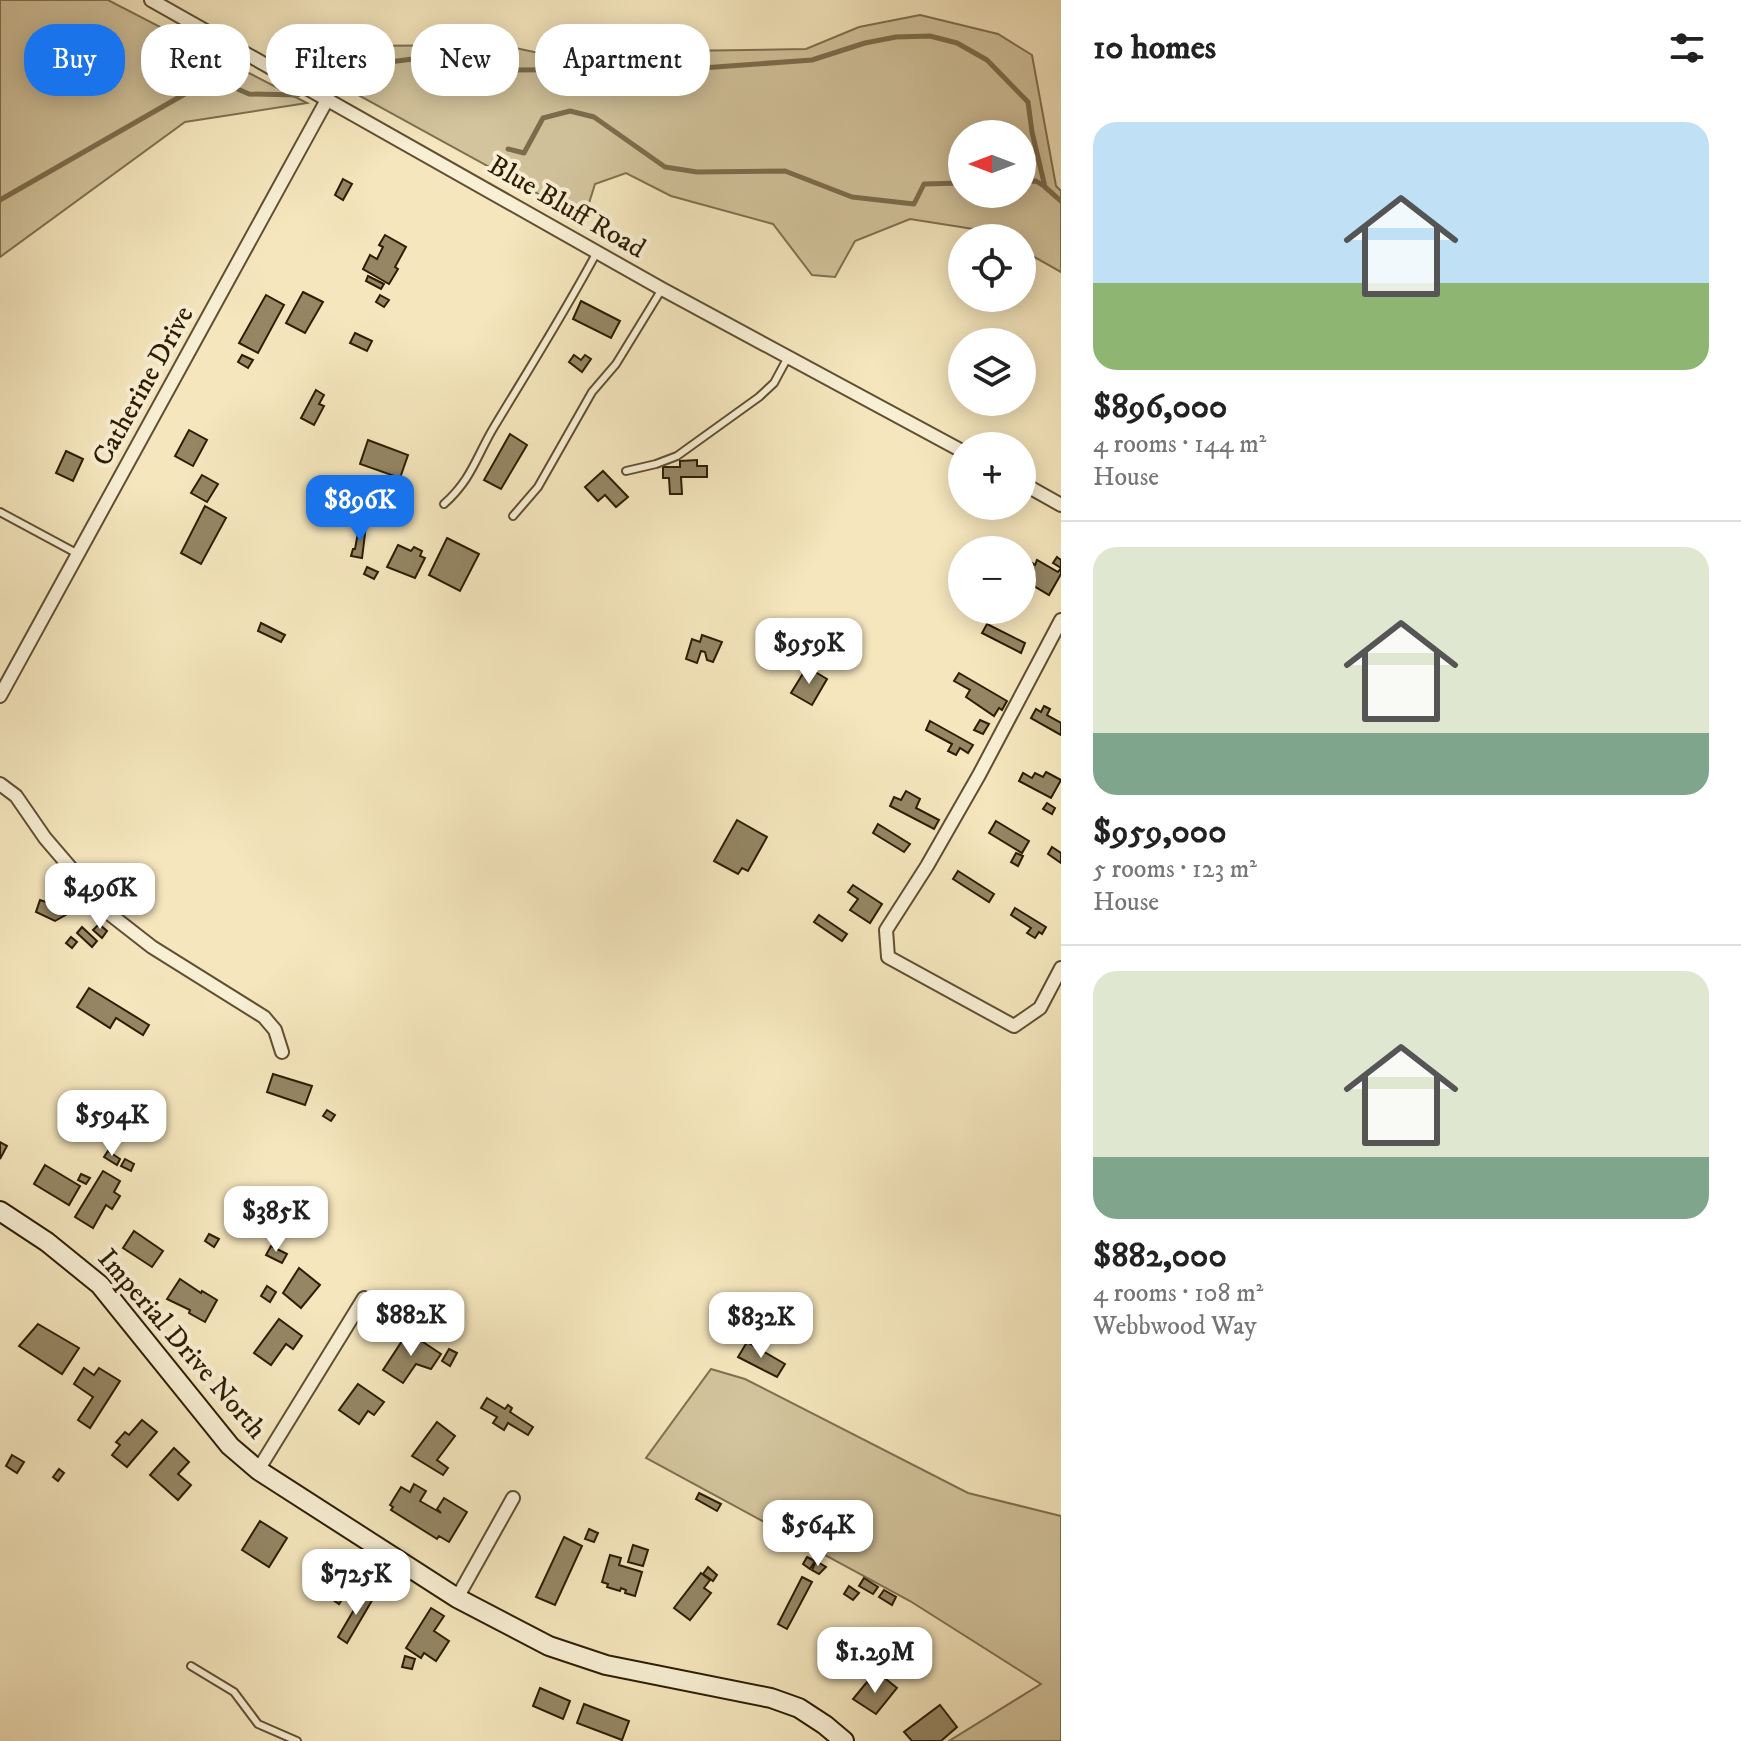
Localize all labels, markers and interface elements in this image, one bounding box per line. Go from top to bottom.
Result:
chip: Buy [24,24,125,96]
chip: Rent [141,24,250,96]
chip: Filters [266,24,395,96]
chip: New [411,24,519,96]
chip: Apartment [535,24,710,96]
icon: filters [1665,26,1709,70]
text: 10 homes [1093,27,1216,69]
north arrow [948,120,1036,208]
map controls [948,120,1036,624]
street label: Blue Bluff Road [482,148,652,266]
icon: home [1329,174,1473,318]
button: locate [948,224,1036,312]
street label: Catherine Drive [85,300,201,472]
button: layers [948,328,1036,416]
text: $896,000 [1093,386,1227,428]
text: 4 rooms · 144 m² [1093,428,1266,461]
button: + [948,432,1036,520]
text: House [1093,461,1159,494]
pin: $896K [304,475,416,543]
text: $896K [324,484,396,517]
button: − [948,536,1036,624]
icon: home [1329,599,1473,743]
pin: $959K [753,618,865,686]
text: $959K [773,627,845,660]
text: $959,000 [1093,811,1226,853]
text: 5 rooms · 123 m² [1093,853,1257,886]
pin: $496K [44,863,156,931]
text: $496K [63,872,137,905]
text: House [1093,886,1159,919]
icon: home [1329,1023,1473,1167]
pin: $594K [56,1090,168,1158]
text: $594K [75,1099,149,1132]
pin: $385K [220,1186,332,1254]
text: $385K [242,1195,310,1228]
text: $882,000 [1093,1235,1227,1277]
street label: Imperial Drive North [90,1242,274,1446]
text: 4 rooms · 108 m² [1093,1277,1263,1310]
pin: $882K [355,1290,467,1358]
pin: $832K [705,1292,817,1360]
text: $882K [375,1299,447,1332]
text: $832K [727,1301,795,1334]
text: Webbwood Way [1093,1310,1257,1343]
pin: $564K [762,1500,874,1568]
text: $564K [781,1509,855,1542]
pin: $725K [300,1549,412,1617]
text: $725K [320,1558,392,1591]
pin: $1.29M [810,1627,940,1695]
text: $1.29M [835,1636,915,1669]

